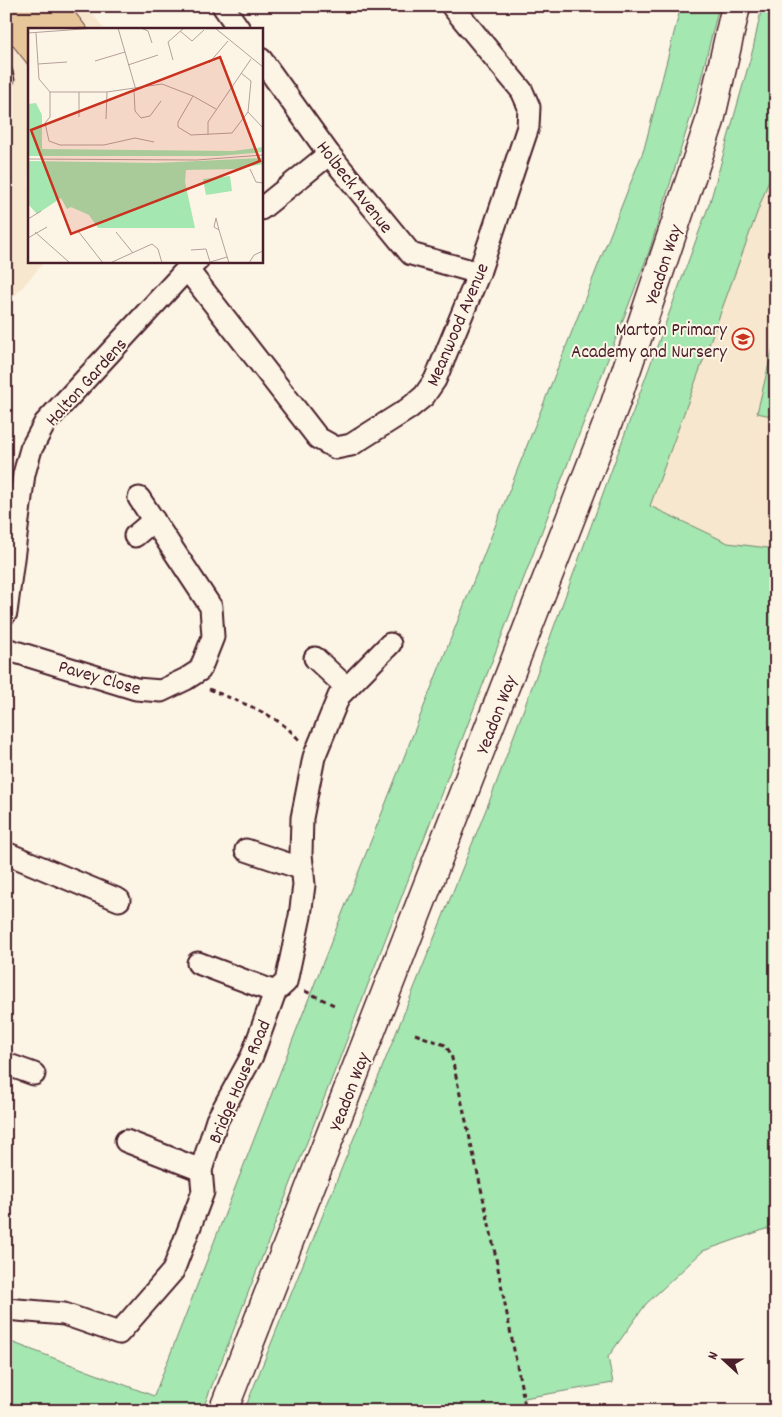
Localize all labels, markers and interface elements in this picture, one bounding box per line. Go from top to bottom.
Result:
inset map [28,28,262,262]
street label: Holbeck Avenue [308,136,398,240]
street label: Yeadon Way [640,222,691,308]
street label: Meanwood Avenue [421,260,497,391]
place label: Marton Primary Academy and Nursery [571,318,727,367]
school or university icon: Marton Primary Academy and Nursery [731,327,755,351]
street label: Halton Gardens [40,333,135,434]
street label: Pavey Close [55,655,143,704]
street label: Yeadon Way [471,672,526,758]
street label: Bridge House Road [203,1016,279,1148]
street label: Yeadon Way [324,1049,379,1135]
north arrow [700,1334,750,1384]
text: N [703,1349,724,1363]

